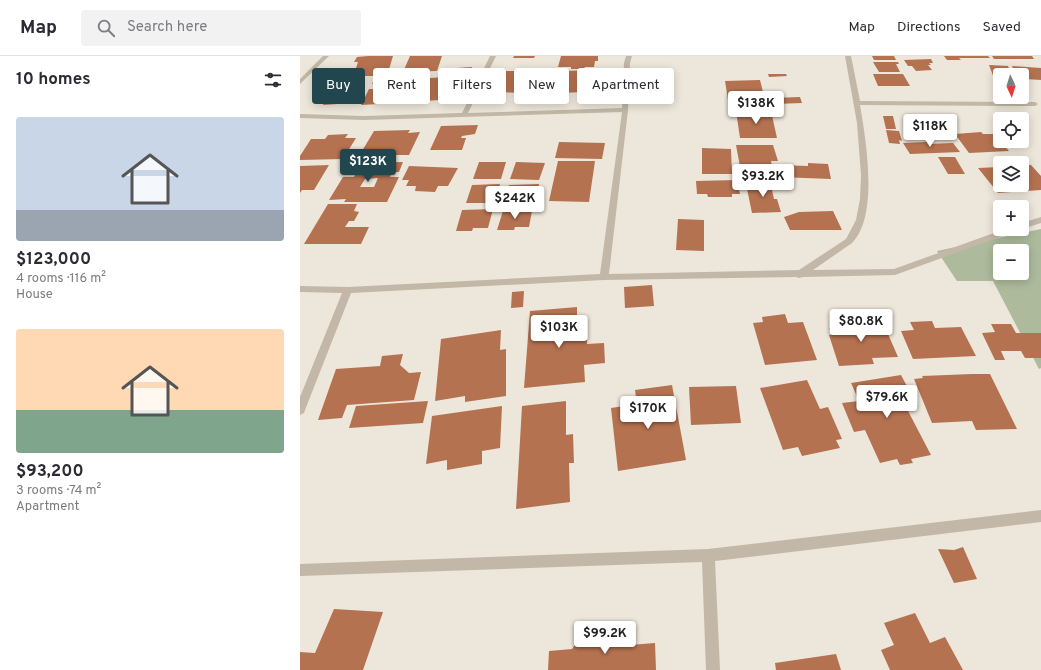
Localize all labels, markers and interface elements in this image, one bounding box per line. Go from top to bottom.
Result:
search box [81,10,361,46]
text: Map [20,16,57,40]
icon: search [95,17,117,39]
text: Search here [127,18,207,37]
text: Map [849,19,875,36]
text: Directions [897,19,961,36]
text: Saved [983,19,1021,36]
chip: Buy [312,68,365,104]
chip: Rent [373,68,430,104]
chip: Filters [438,68,506,104]
chip: New [514,68,569,104]
chip: Apartment [577,68,674,104]
north arrow [993,68,1029,104]
map controls [993,68,1029,280]
text: 10 homes [16,69,91,91]
icon: filters [262,69,284,91]
pin: $138K [728,91,784,125]
text: $138K [737,96,775,112]
button: locate [993,112,1029,148]
pin: $118K [902,114,958,148]
text: $118K [912,119,948,135]
icon: home [114,143,186,215]
pin: $123K [340,149,396,183]
text: $123K [349,154,387,170]
button: layers [993,156,1029,192]
pin: $93.2K [730,164,796,198]
text: $93.2K [741,169,785,185]
pin: $242K [487,186,543,220]
text: $242K [494,191,536,207]
button: + [993,200,1029,236]
button: − [993,244,1029,280]
text: $123,000 [16,249,91,271]
text: 4 rooms · 116 m² [16,271,106,287]
text: House [16,287,53,303]
pin: $80.8K [828,309,894,343]
text: $80.8K [839,314,883,330]
pin: $103K [531,315,587,349]
text: $103K [540,320,578,336]
icon: home [114,355,186,427]
pin: $79.6K [854,385,920,419]
text: $79.6K [865,390,909,406]
pin: $170K [620,396,676,430]
text: $170K [629,401,667,417]
text: $93,200 [16,461,84,483]
text: 3 rooms · 74 m² [16,483,101,499]
text: Apartment [16,499,79,515]
pin: $99.2K [572,621,638,655]
text: $99.2K [583,626,627,642]

